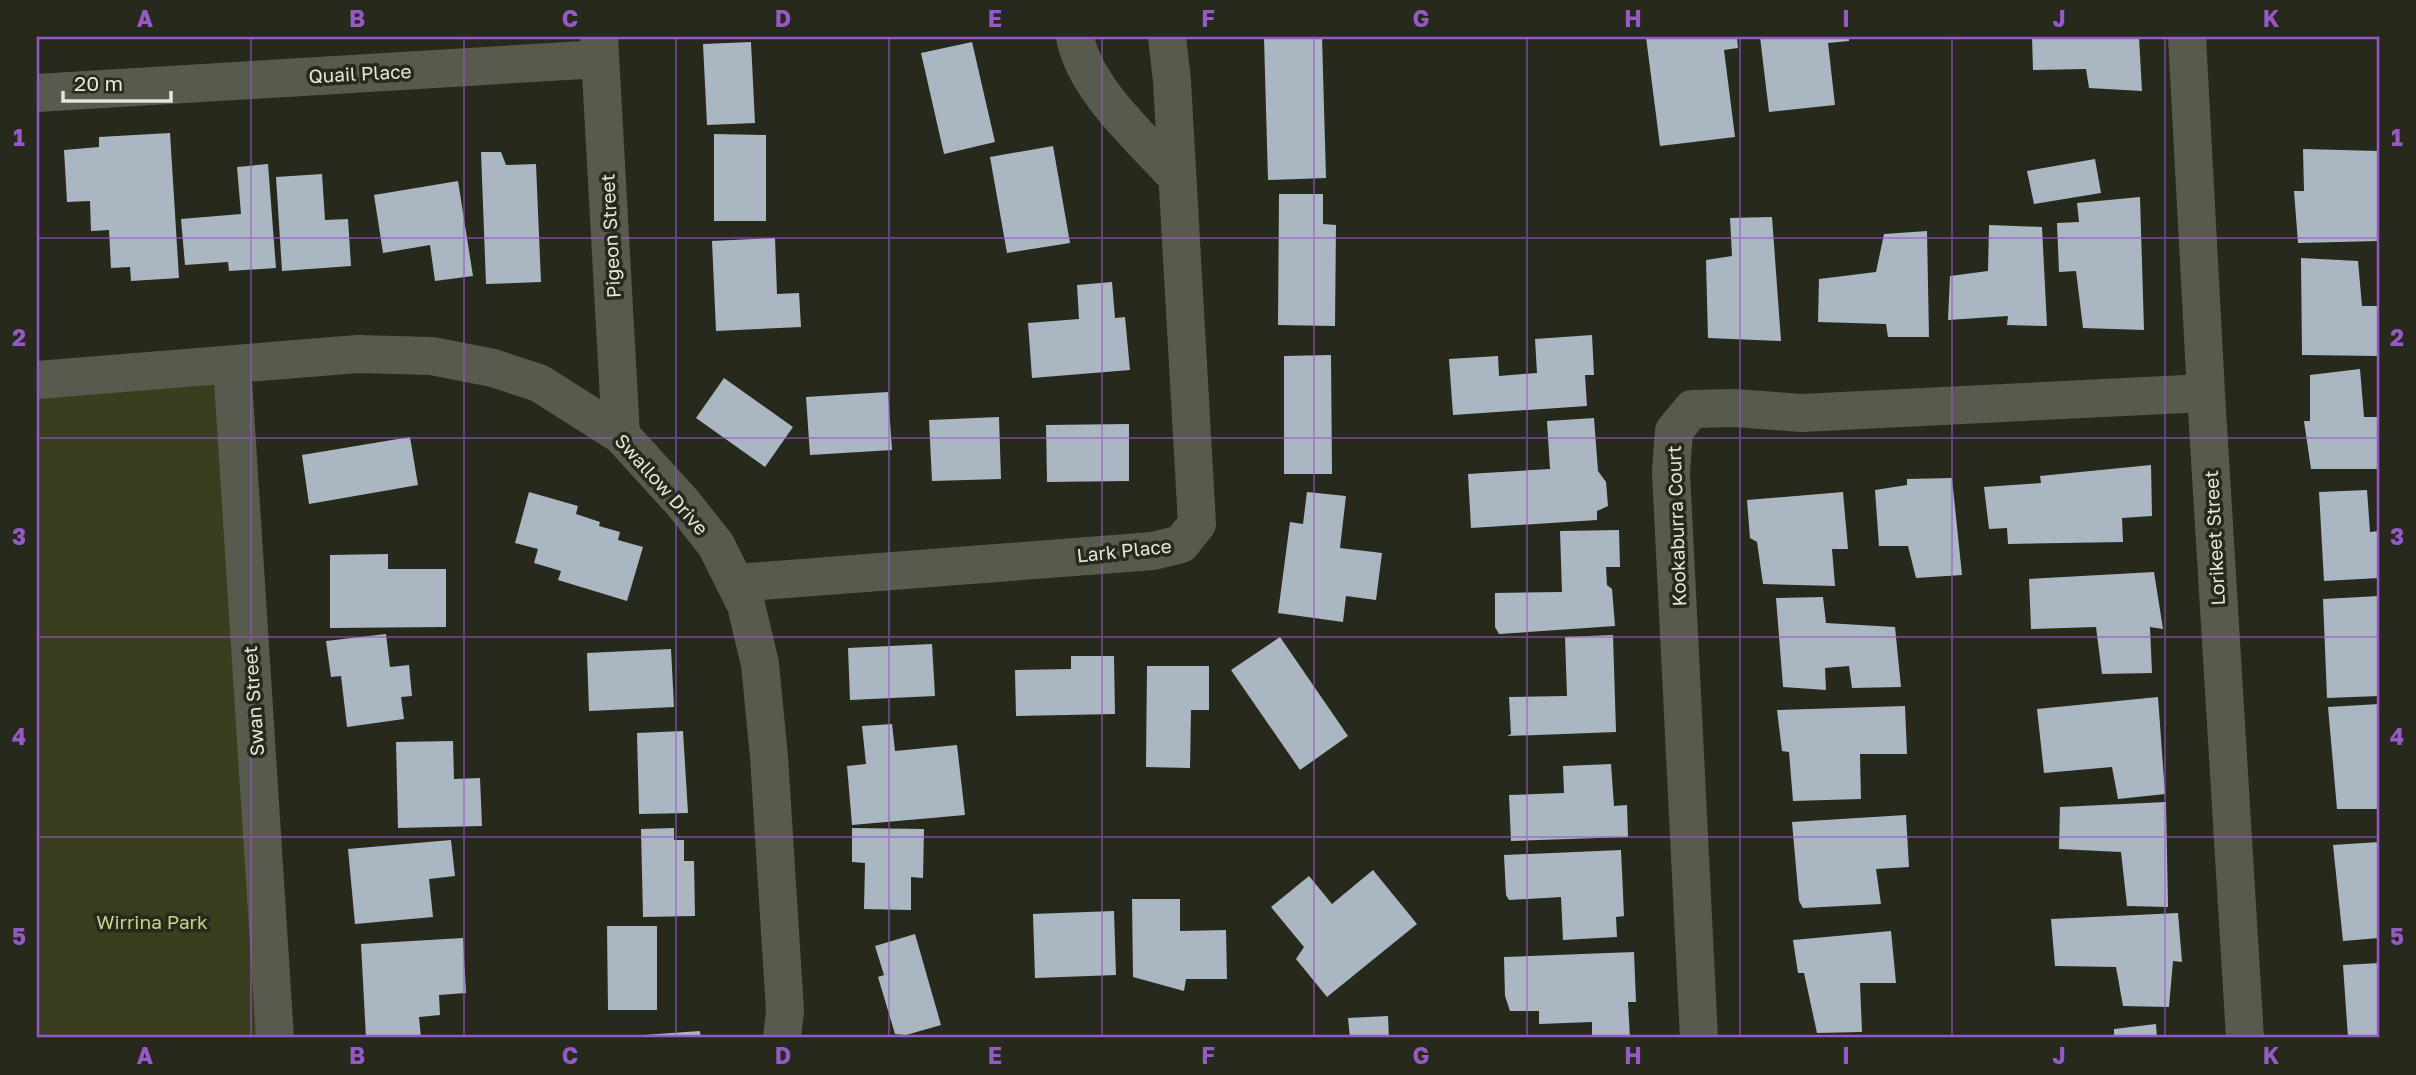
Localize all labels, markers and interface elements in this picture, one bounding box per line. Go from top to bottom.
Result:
text: A [137,4,154,32]
text: B [349,4,365,32]
text: C [562,4,578,32]
text: D [775,4,791,32]
text: E [988,4,1002,32]
text: F [1201,4,1215,32]
text: G [1413,4,1429,32]
text: H [1624,4,1642,32]
text: I [1842,4,1850,32]
text: J [2052,4,2066,32]
text: K [2263,4,2280,32]
street label: Quail Place [308,59,412,87]
scale bar [63,60,172,104]
text: 20 m [74,70,123,96]
text: 1 [13,123,25,151]
text: 1 [2391,123,2403,151]
street label: Pigeon Street [595,173,625,299]
text: 2 [12,323,26,351]
text: 2 [2390,323,2404,351]
street label: Swallow Drive [611,429,713,539]
street label: Kookaburra Court [1662,445,1690,607]
street label: Lorikeet Street [2199,470,2229,606]
text: 3 [12,522,26,550]
text: 3 [2390,522,2404,550]
street label: Lark Place [1075,534,1173,566]
street label: Swan Street [238,645,268,757]
text: 4 [12,722,26,750]
text: 4 [2390,722,2404,750]
park label: Wirrina Park [96,910,208,933]
text: 5 [12,922,26,950]
text: 5 [2390,922,2404,950]
text: A [137,1041,154,1069]
text: B [349,1041,365,1069]
text: C [562,1041,578,1069]
text: D [775,1041,791,1069]
text: E [988,1041,1002,1069]
text: F [1201,1041,1215,1069]
text: G [1413,1041,1429,1069]
text: H [1624,1041,1642,1069]
text: I [1842,1041,1850,1069]
text: J [2052,1041,2066,1069]
text: K [2263,1041,2280,1069]

